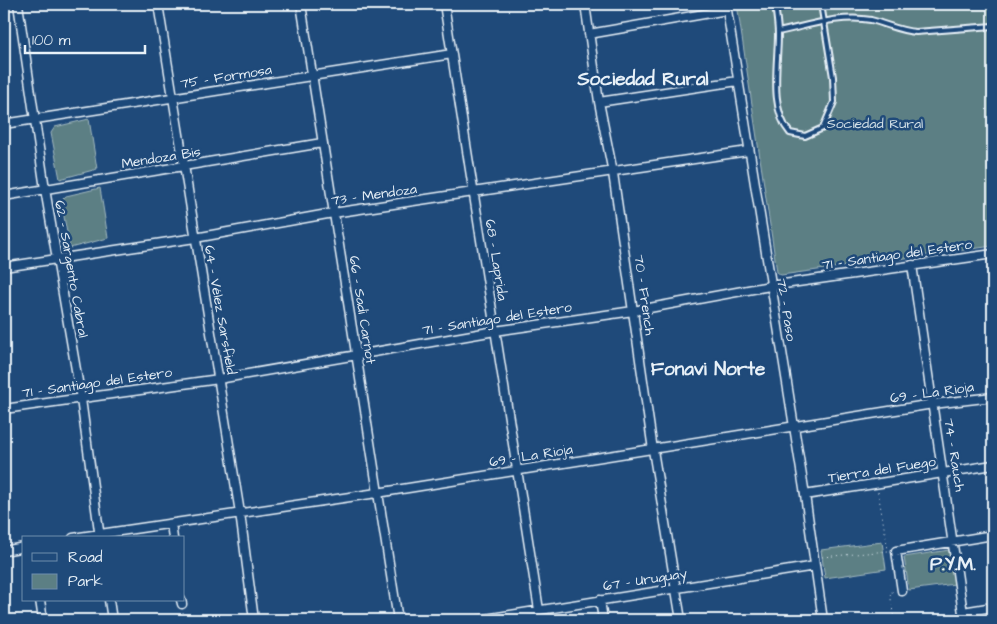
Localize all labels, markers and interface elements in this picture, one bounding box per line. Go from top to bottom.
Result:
scale bar [25,22,145,54]
text: 100 m [32,30,71,51]
street label: 75 - Formosa [179,60,273,94]
district label: Sociedad Rural [576,66,709,93]
park label: Sociedad Rural [827,114,923,134]
street label: Mendoza Bis [120,142,202,174]
street label: 73 - Mendoza [330,179,418,211]
street label: 62 - Sargento Cabral [49,199,93,339]
street label: 68 - Laprida [480,218,512,302]
street label: 71 - Santiago del Estero [821,235,973,275]
street label: 64 - Vélez Sarsfield [199,244,241,376]
street label: 66 - Sadi Carnot [344,254,380,366]
street label: 70 - French [628,254,660,336]
street label: 72 - Paso [771,277,801,343]
street label: 71 - Santiago del Estero [421,297,573,341]
district label: Fonavi Norte [651,356,766,383]
street label: 71 - Santiago del Estero [21,363,173,403]
street label: 69 - La Rioja [889,377,975,409]
street label: 74 - Rauch [938,417,970,493]
street label: 69 - La Rioja [488,440,574,472]
street label: Tierra del Fuego [827,452,937,488]
legend [22,536,185,602]
text: Road [68,547,103,568]
district label: P.Y.M. [930,551,976,578]
street label: 67 - Uruguay [602,563,689,597]
text: Park [68,571,103,592]

